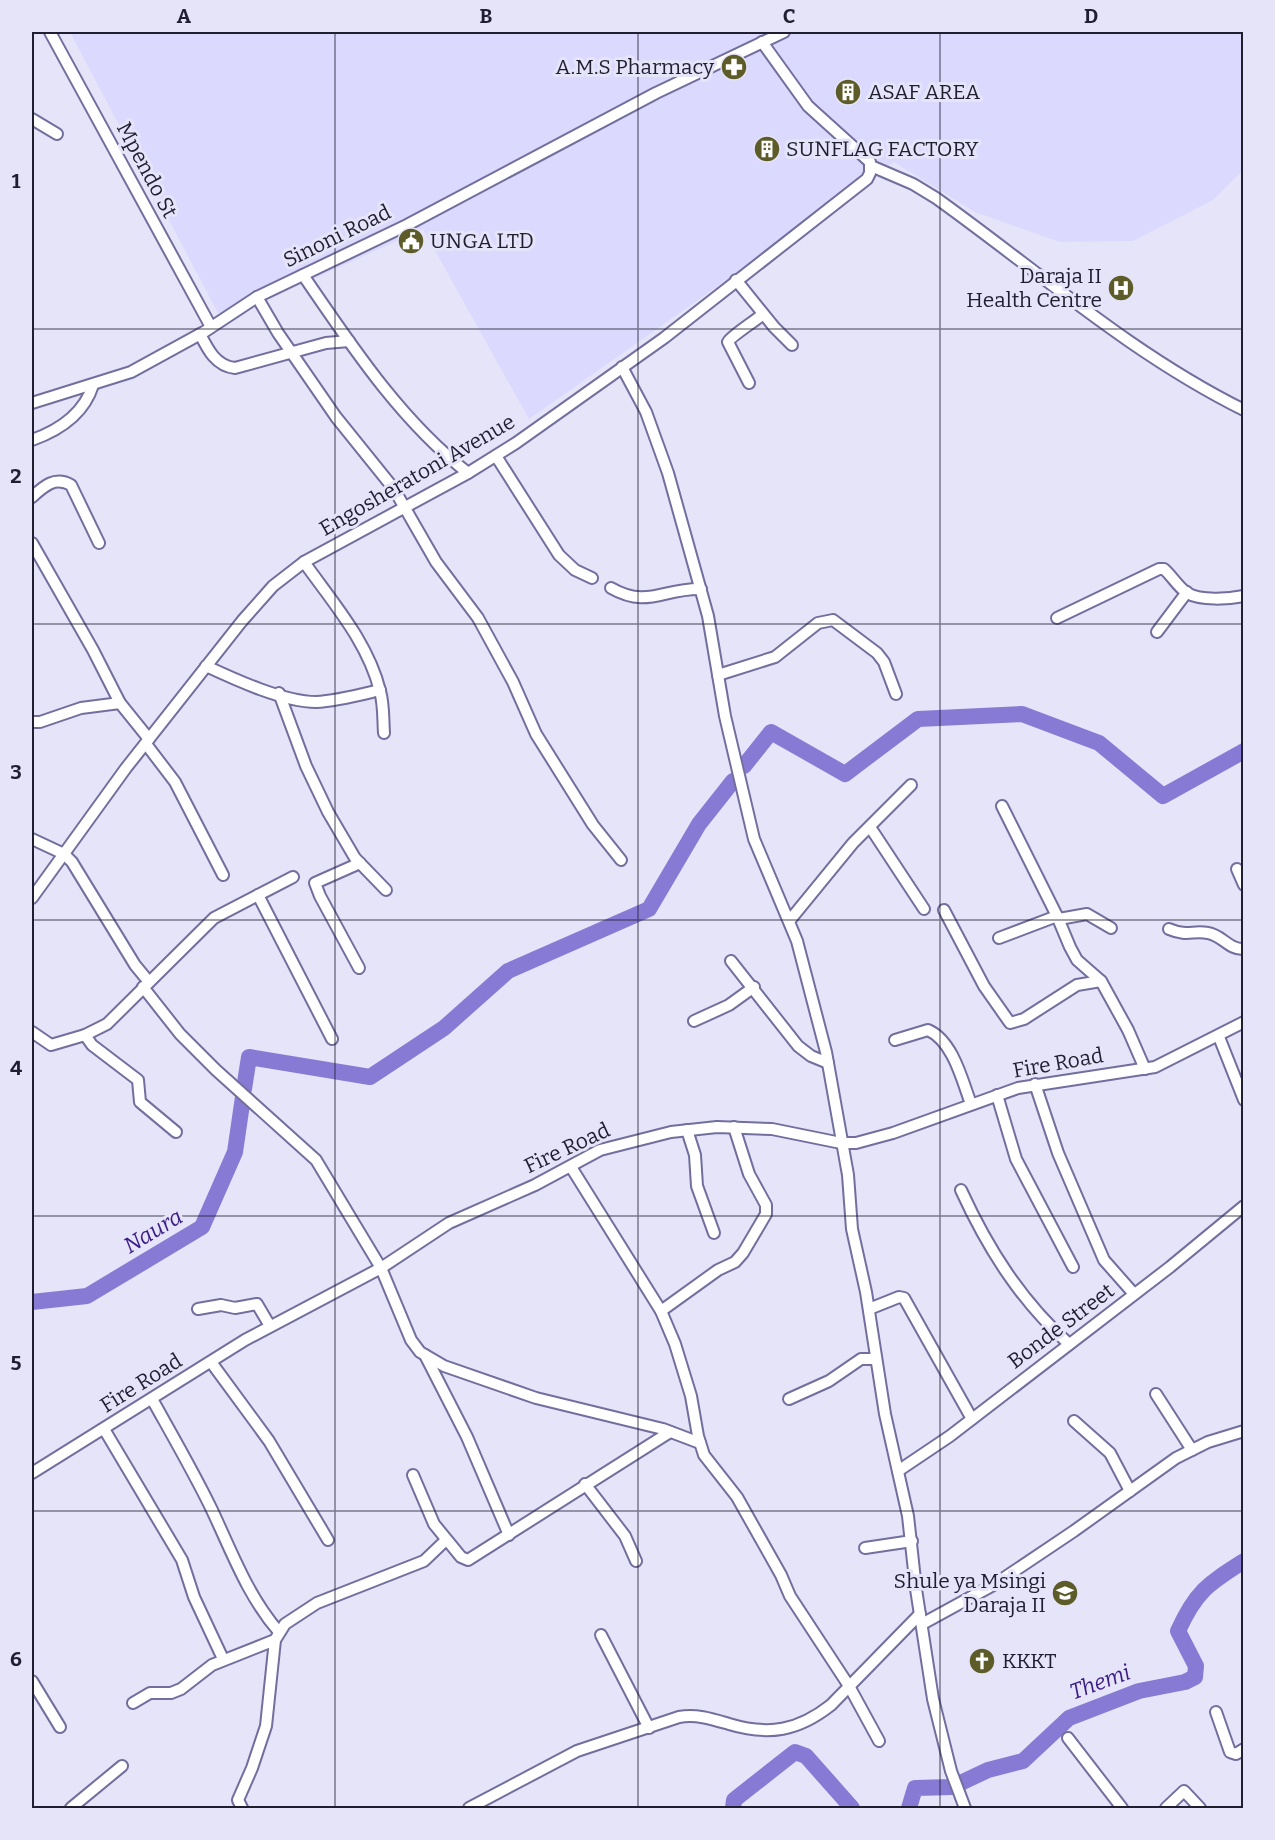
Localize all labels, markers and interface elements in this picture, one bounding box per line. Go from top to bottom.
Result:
text: A [177,4,192,28]
text: B [480,4,493,28]
text: C [783,4,795,28]
text: D [1084,4,1098,28]
pharmacy icon: A.M.S Pharmacy [719,52,749,82]
place label: A.M.S Pharmacy [556,54,715,80]
building icon: ASAF AREA [833,77,863,107]
place label: ASAF AREA [868,79,980,105]
street label: Mpendo St [111,118,183,223]
building icon: SUNFLAG FACTORY [752,134,782,164]
place label: SUNFLAG FACTORY [786,136,979,162]
text: 1 [12,169,21,193]
street label: Sinoni Road [279,199,395,273]
public building icon: UNGA LTD [396,226,426,256]
place label: UNGA LTD [430,228,534,254]
place label: Daraja II Health Centre [966,263,1102,313]
hospital icon: Daraja II Health Centre [1106,273,1136,303]
street label: Engosheratoni Avenue [315,408,519,542]
text: 2 [10,464,22,488]
text: 3 [10,760,22,784]
street label: Fire Road [1011,1042,1105,1084]
text: 4 [10,1056,22,1080]
street label: Fire Road [520,1117,614,1179]
water label: Naura [119,1203,187,1259]
street label: Bonde Street [1003,1277,1119,1374]
street label: Fire Road [95,1348,187,1418]
text: 5 [11,1351,22,1375]
place label: Shule ya Msingi Daraja II [894,1568,1046,1618]
school or university icon: Shule ya Msingi Daraja II [1050,1578,1080,1608]
church icon: KKKT [967,1646,997,1676]
text: 6 [10,1647,22,1671]
place label: KKKT [1002,1648,1057,1674]
water label: Themi [1066,1659,1134,1705]

